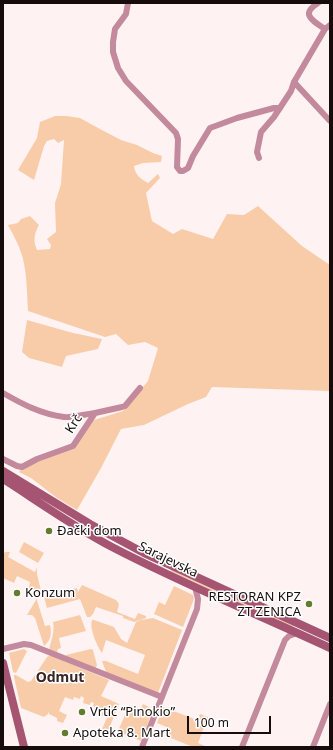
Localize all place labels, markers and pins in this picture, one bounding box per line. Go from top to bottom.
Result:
place label: Đački dom [57,523,122,539]
marker: Đački dom [44,526,54,536]
place label: Konzum [25,585,75,601]
marker: Konzum [12,588,22,598]
place label: RESTORAN KPZ ZT ZENICA [209,589,301,620]
marker: RESTORAN KPZ ZT ZENICA [304,599,314,609]
place label: Vrtić “Pinokio” [90,704,175,720]
marker: Vrtić “Pinokio” [77,707,87,717]
place label: Apoteka 8. Mart [73,725,170,741]
marker: Apoteka 8. Mart [60,728,70,738]

